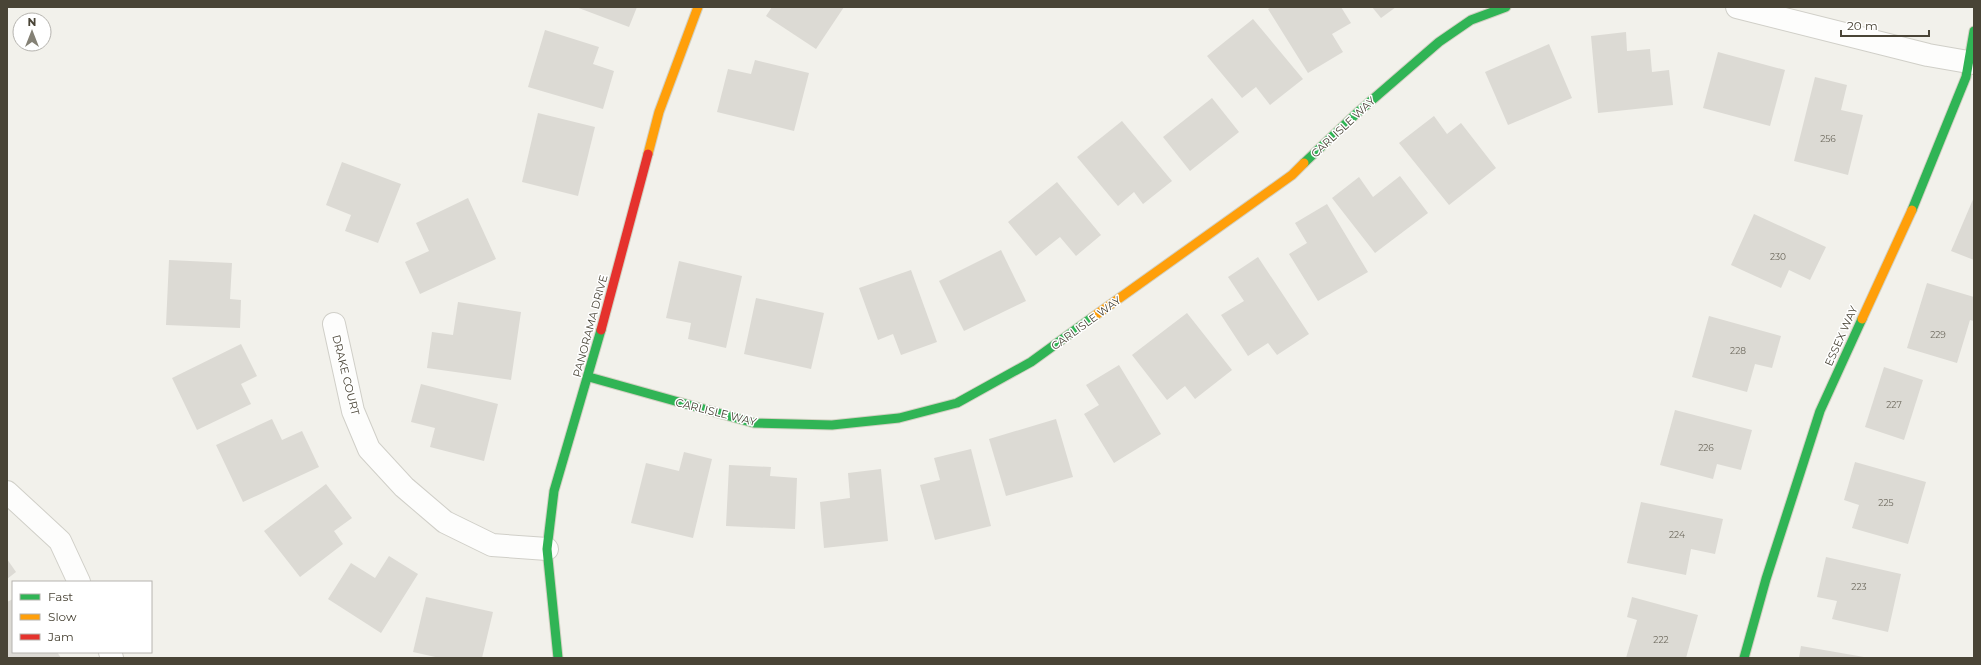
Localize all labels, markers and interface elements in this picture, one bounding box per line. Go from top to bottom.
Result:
north arrow [12,12,52,52]
scale bar [1841,12,1929,38]
text: N [28,15,36,29]
text: 20 m [1847,18,1878,33]
street label: CARLISLE WAY [1308,94,1378,160]
house number: 256 [1820,133,1836,144]
house number: 230 [1770,251,1786,262]
street label: PANORAMA DRIVE [570,273,610,379]
street label: CARLISLE WAY [1048,293,1124,353]
street label: ESSEX WAY [1821,304,1861,368]
house number: 229 [1930,329,1946,340]
street label: DRAKE COURT [329,333,363,417]
house number: 228 [1730,345,1746,356]
street label: CARLISLE WAY [674,395,758,429]
house number: 227 [1886,399,1902,410]
house number: 226 [1698,442,1714,453]
house number: 225 [1878,497,1894,508]
house number: 224 [1669,529,1685,540]
legend [12,581,152,653]
house number: 223 [1851,581,1867,592]
text: Fast [48,589,73,604]
text: Slow [48,609,77,624]
text: Jam [47,629,74,644]
house number: 222 [1653,634,1669,645]

